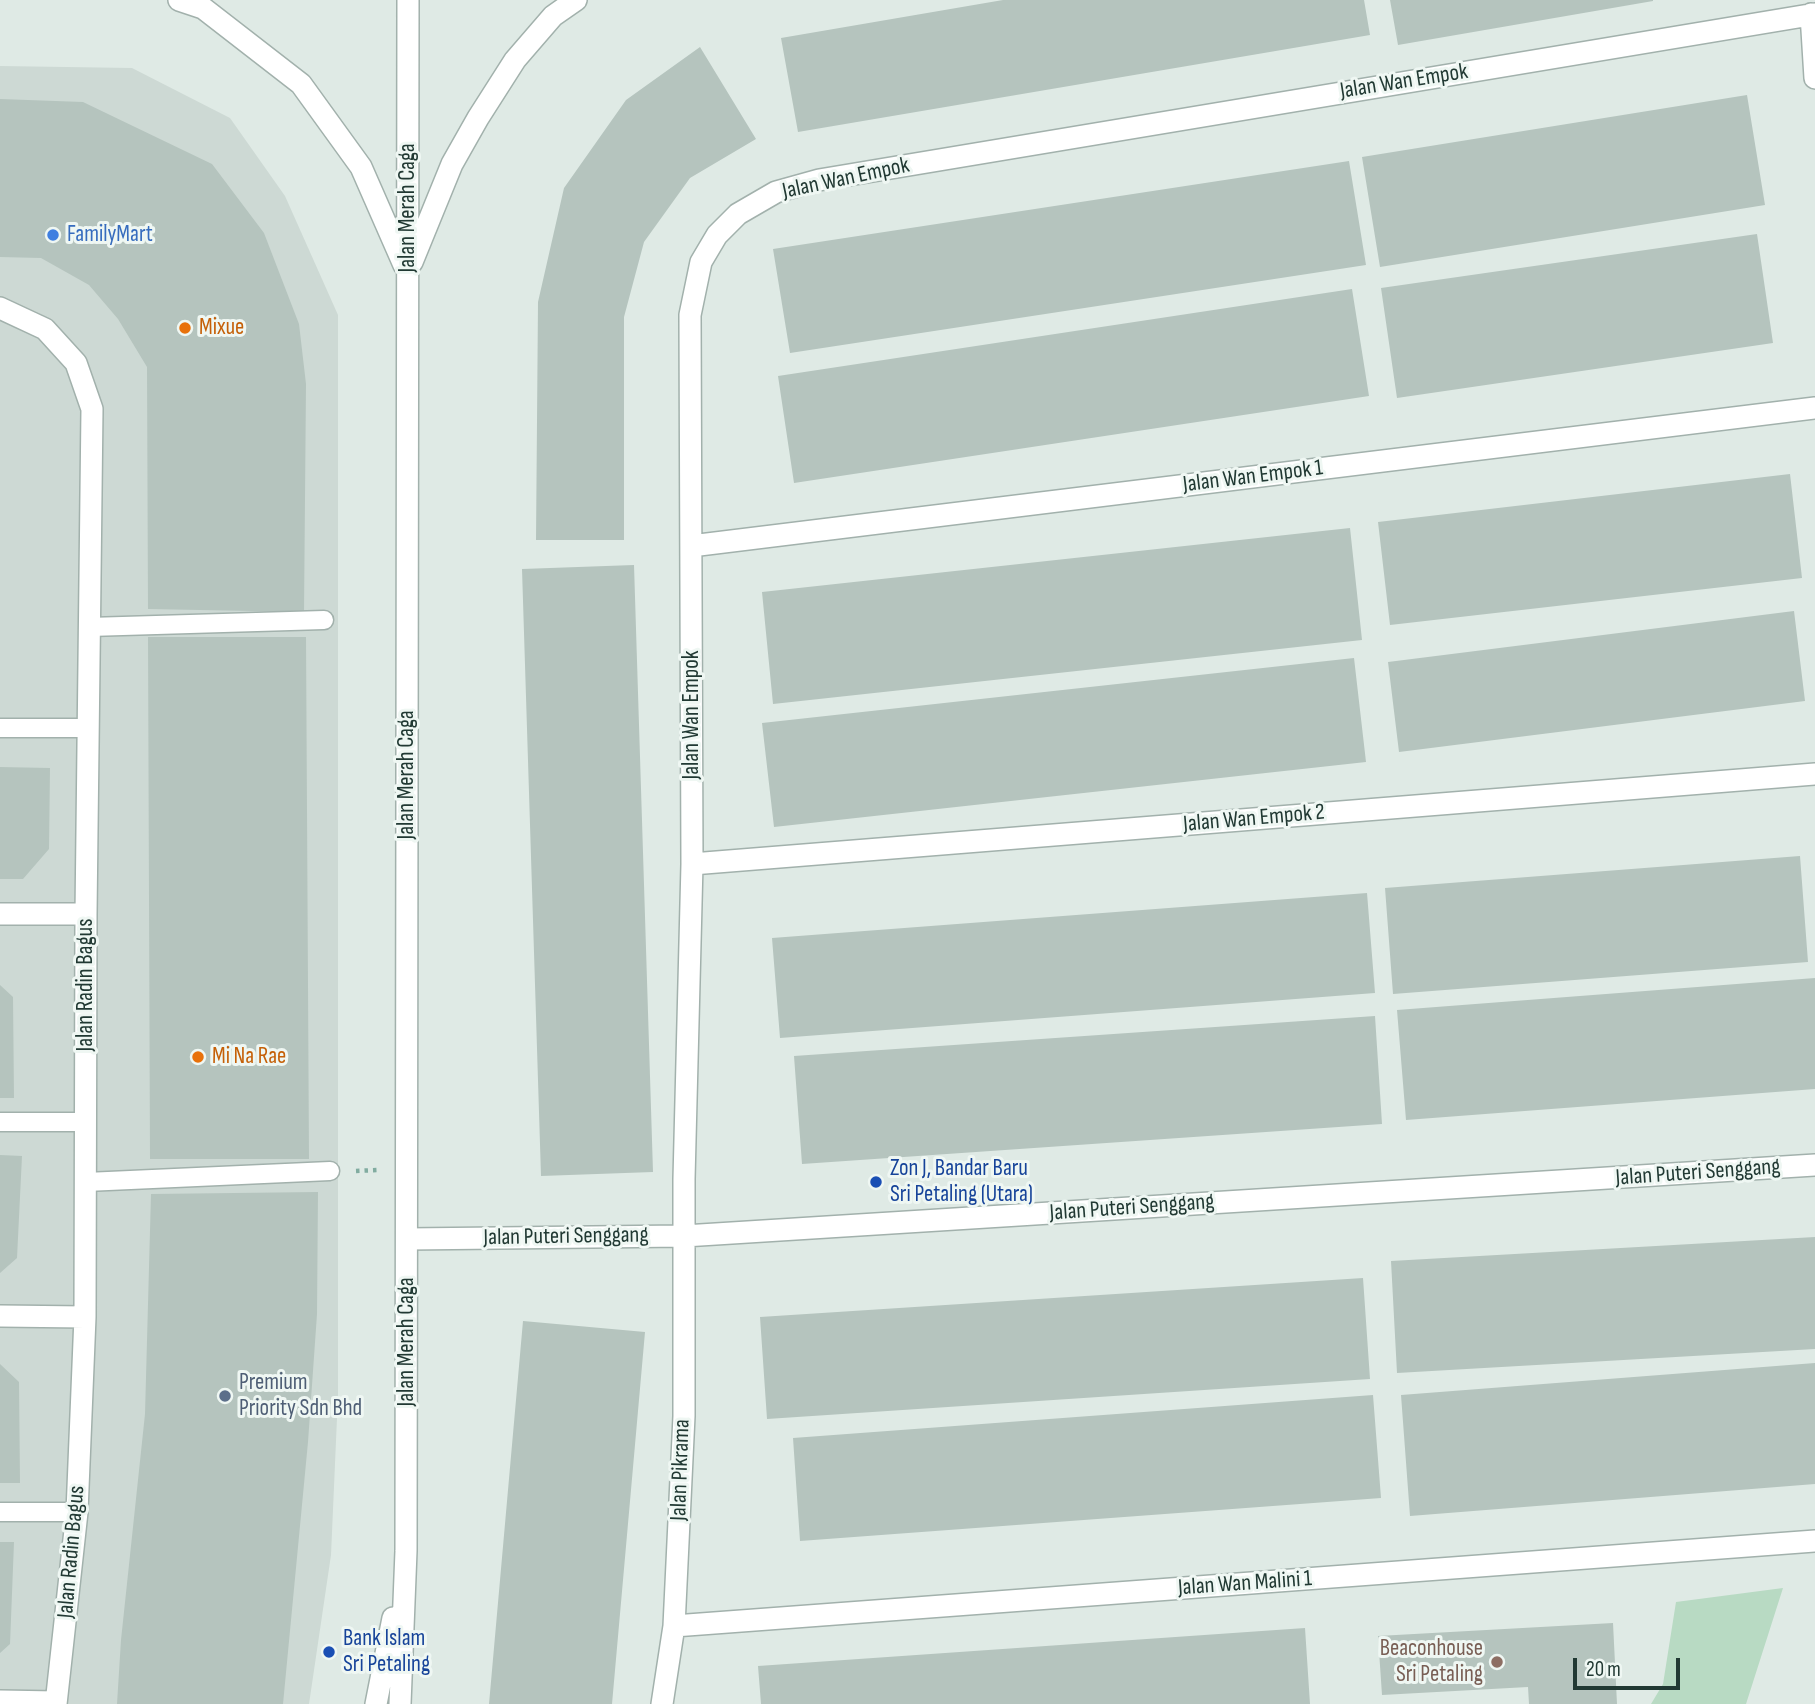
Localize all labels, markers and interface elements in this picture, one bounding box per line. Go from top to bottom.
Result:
street label: Jalan Wan Empok [1338,58,1470,106]
street label: Jalan Merah Caga [394,143,422,273]
street label: Jalan Wan Empok [780,152,912,206]
place label: FamilyMart [67,221,153,249]
marker: FamilyMart [45,227,61,243]
place label: Mixue [199,314,244,342]
marker: Mixue [177,320,193,336]
street label: Jalan Wan Empok 1 [1181,455,1325,499]
street label: Jalan Wan Empok [678,650,706,780]
street label: Jalan Merah Caga [393,710,421,840]
street label: Jalan Wan Empok 2 [1182,799,1326,839]
street label: Jalan Radin Bagus [72,919,100,1051]
place label: Mi Na Rae [212,1043,286,1071]
marker: Mi Na Rae [190,1049,206,1065]
street label: Jalan Puteri Senggang [1615,1153,1781,1193]
place label: Zon J, Bandar Baru Sri Petaling (Utara) [890,1155,1033,1209]
marker: Zon J, Bandar Baru Sri Petaling (Utara) [868,1174,884,1190]
street label: Jalan Puteri Senggang [1049,1188,1215,1228]
street label: Jalan Puteri Senggang [483,1222,649,1252]
street label: Jalan Merah Caga [393,1277,421,1407]
place label: Premium Priority Sdn Bhd [239,1369,362,1423]
marker: Premium Priority Sdn Bhd [217,1388,233,1404]
street label: Jalan Pikrama [665,1419,697,1521]
street label: Jalan Radin Bagus [52,1485,92,1619]
street label: Jalan Wan Malini 1 [1177,1566,1313,1602]
place label: Bank Islam Sri Petaling [343,1625,430,1679]
place label: Beaconhouse Sri Petaling [1380,1635,1483,1689]
marker: Bank Islam Sri Petaling [321,1644,337,1660]
scale bar [1577,1644,1684,1688]
marker: Beaconhouse Sri Petaling [1489,1654,1505,1670]
text: 20 m [1586,1657,1621,1682]

